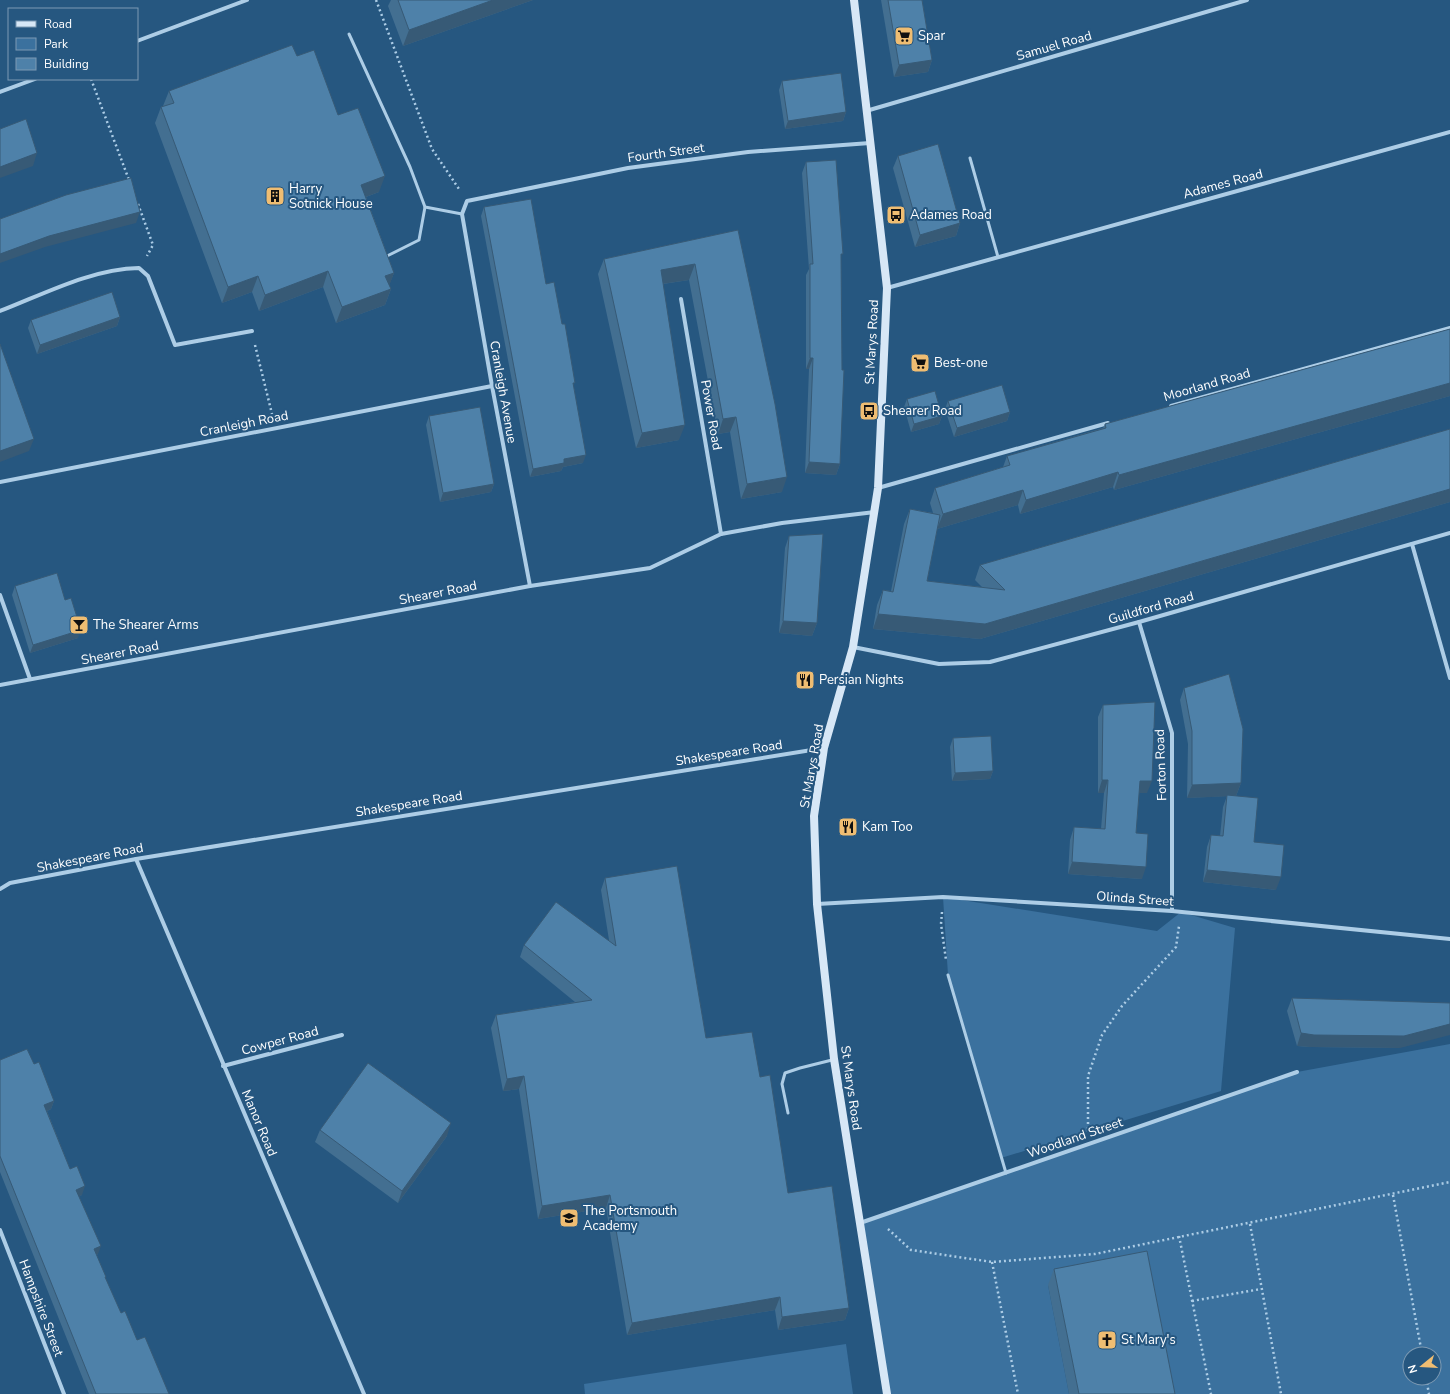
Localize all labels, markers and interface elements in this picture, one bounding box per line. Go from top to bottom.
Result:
legend [8,8,138,80]
text: Road [44,16,72,32]
supermarket icon: Spar [893,25,915,47]
place label: Spar [918,27,945,45]
street label: Samuel Road [1014,27,1094,65]
text: Park [44,36,69,52]
text: Building [44,56,89,72]
street label: Fourth Street [627,139,706,167]
street label: Adames Road [1181,165,1265,203]
place label: Harry Sotnick House [289,180,373,213]
building icon: Harry Sotnick House [264,185,286,207]
bus stop icon: Adames Road [885,204,907,226]
place label: Adames Road [910,206,992,224]
street label: St Marys Road [861,299,883,385]
street label: Cranleigh Avenue [485,339,521,445]
supermarket icon: Best-one [909,352,931,374]
place label: Best-one [934,354,988,372]
street label: Moorland Road [1161,364,1253,406]
street label: Power Road [696,378,726,452]
bus stop icon: Shearer Road [858,400,880,422]
place label: Shearer Road [883,402,962,420]
street label: Cranleigh Road [198,407,290,441]
street label: Shearer Road [398,577,478,609]
street label: Guildford Road [1106,587,1196,629]
bar icon: The Shearer Arms [68,614,90,636]
place label: The Shearer Arms [93,616,199,634]
street label: Shearer Road [80,637,160,669]
restaurant icon: Persian Nights [794,669,816,691]
place label: Persian Nights [819,671,904,689]
street label: St Marys Road [796,722,828,810]
street label: Forton Road [1151,729,1171,801]
street label: Shakespeare Road [674,736,784,770]
street label: Shakespeare Road [354,787,464,821]
restaurant icon: Kam Too [837,816,859,838]
place label: Kam Too [862,818,913,836]
street label: Shakespeare Road [35,839,145,877]
street label: Olinda Street [1096,887,1175,911]
street label: Cowper Road [239,1022,321,1060]
street label: St Marys Road [836,1045,866,1131]
street label: Manor Road [237,1087,281,1159]
street label: Woodland Street [1025,1113,1126,1163]
place label: The Portsmouth Academy [583,1202,677,1235]
school or university icon: The Portsmouth Academy [558,1207,580,1229]
street label: Hampshire Street [14,1257,68,1359]
church icon: St Mary's [1096,1329,1118,1351]
place label: St Mary's [1121,1331,1176,1349]
north arrow [1402,1346,1442,1386]
text: N [1405,1363,1421,1375]

